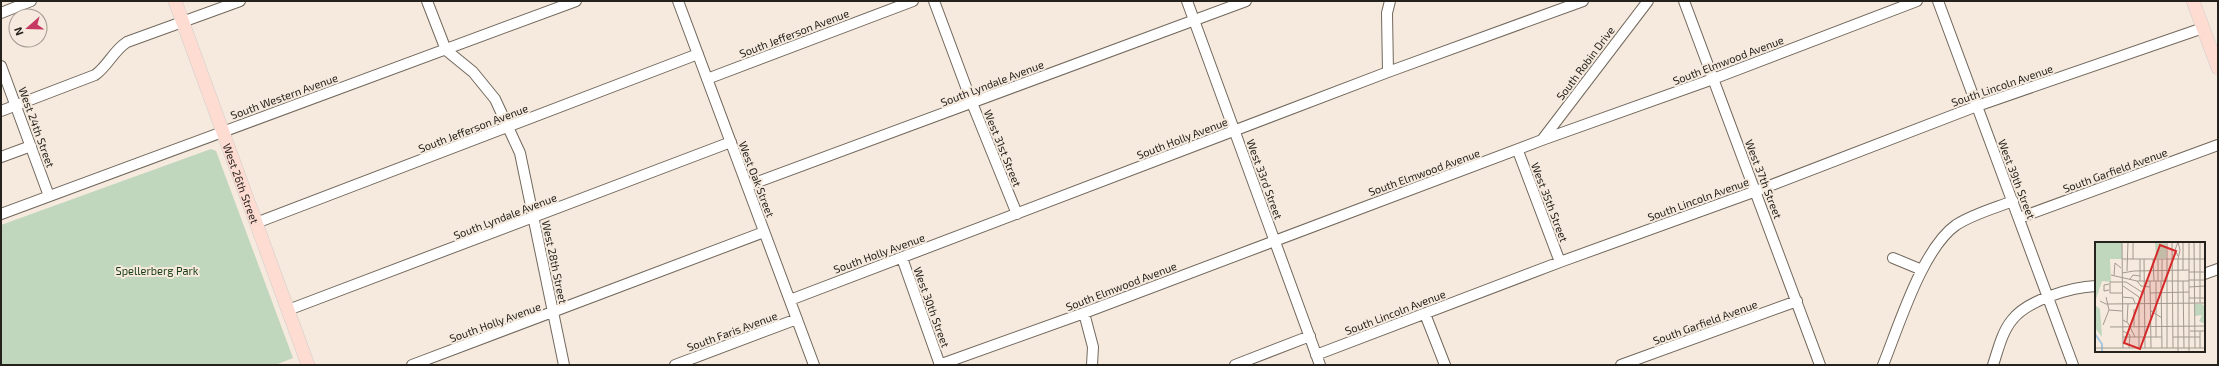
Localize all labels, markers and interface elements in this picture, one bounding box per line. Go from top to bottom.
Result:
street label: South Jefferson Avenue [737,6,851,60]
north arrow [8,8,48,48]
street label: South Robin Drive [1553,24,1617,102]
text: N [11,26,26,38]
street label: South Elmwood Avenue [1671,33,1785,87]
street label: South Lyndale Avenue [939,57,1045,109]
street label: South Lincoln Avenue [1949,61,2055,109]
street label: South Western Avenue [229,70,340,121]
street label: West 24th Street [16,85,58,169]
street label: South Jefferson Avenue [416,101,530,155]
street label: West 31st Street [982,108,1024,188]
street label: South Holly Avenue [1135,115,1229,161]
street label: West 33rd Street [1244,137,1286,221]
street label: West 39th Street [1996,137,2038,221]
street label: West 37th Street [1743,138,1785,220]
street label: West Oak Street [737,139,777,219]
street label: West 26th Street [221,141,262,225]
street label: South Garfield Avenue [2061,145,2169,195]
street label: South Elmwood Avenue [1366,146,1482,198]
street label: West 35th Street [1529,160,1571,244]
street label: South Lincoln Avenue [1646,175,1750,223]
street label: South Lyndale Avenue [452,190,558,242]
street label: West 28th Street [540,219,570,305]
street label: South Holly Avenue [832,230,927,276]
inset map [2095,242,2205,352]
street label: South Elmwood Avenue [1064,259,1178,313]
park label: Spellerberg Park [116,264,199,277]
street label: West 30th Street [911,265,953,349]
street label: South Lincoln Avenue [1343,287,1447,337]
street label: South Garfield Avenue [1651,297,1759,347]
street label: South Holly Avenue [448,299,543,345]
street label: South Faris Avenue [685,309,779,353]

